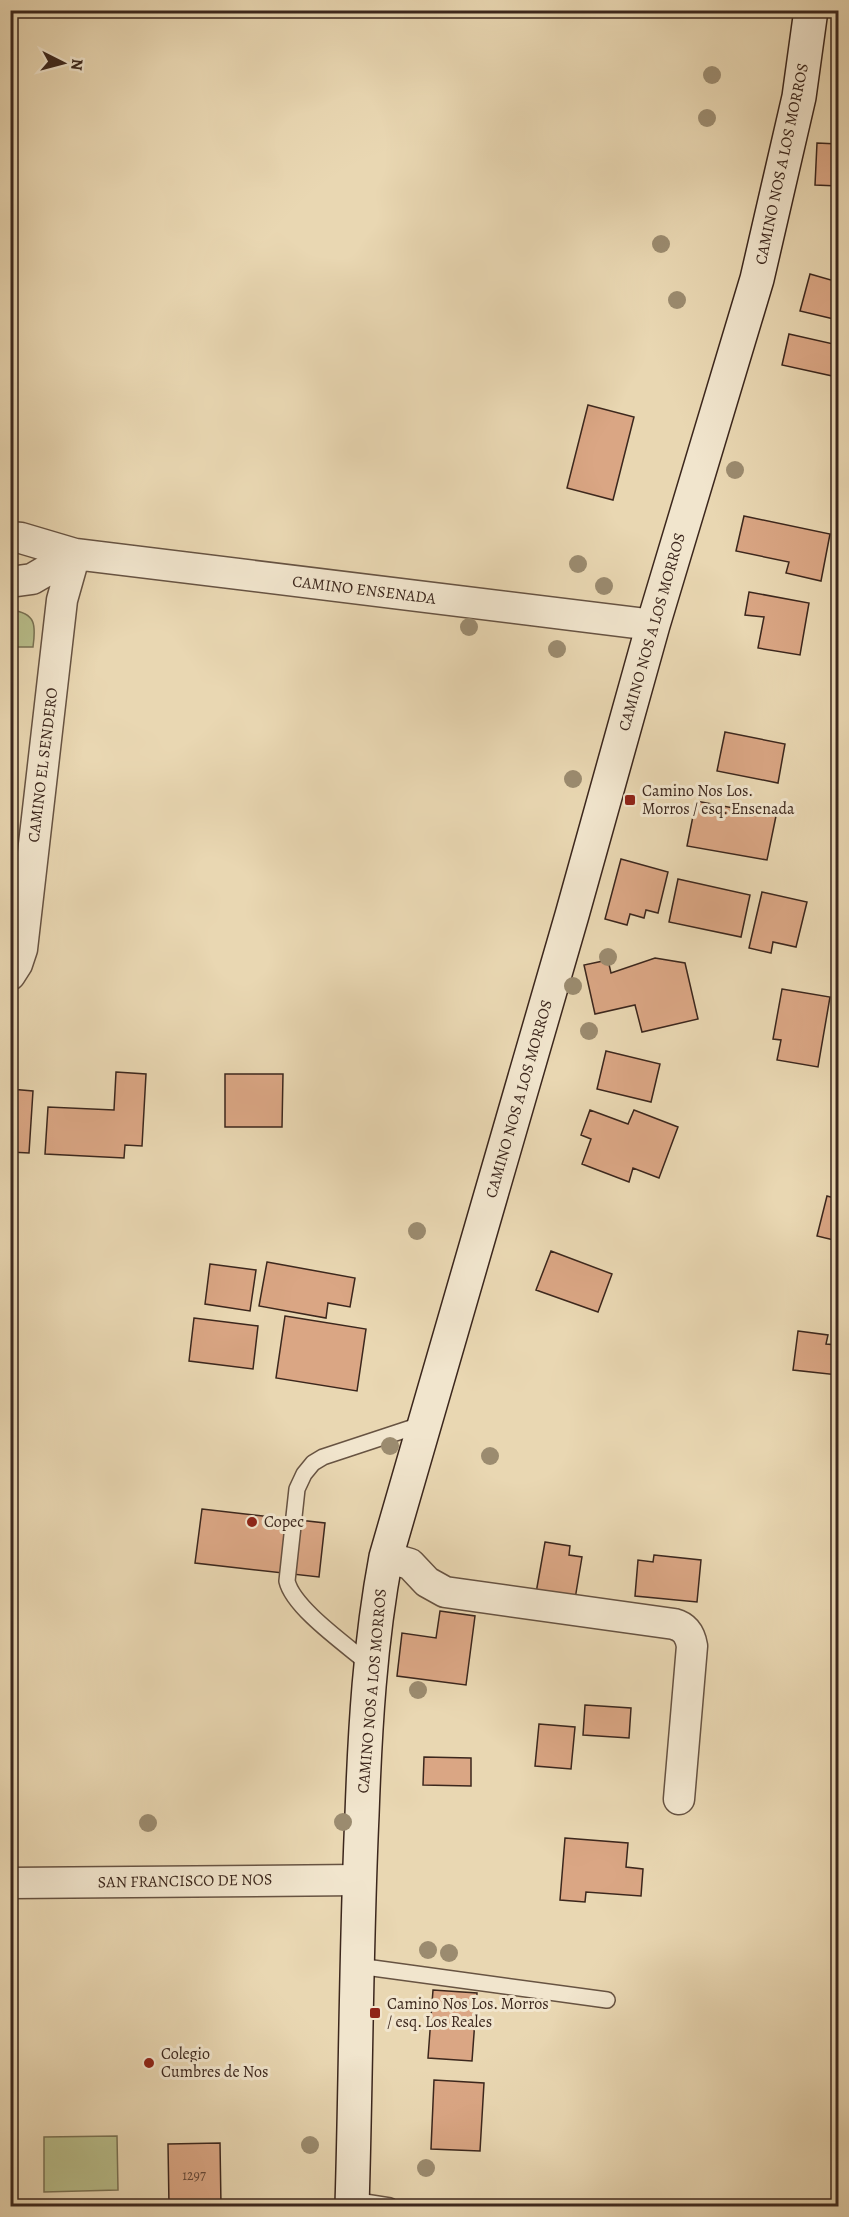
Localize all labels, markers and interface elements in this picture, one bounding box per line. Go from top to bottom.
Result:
north arrow [33,33,93,93]
text: N [65,58,88,72]
street label: CAMINO NOS A LOS MORROS [750,61,814,267]
street label: CAMINO NOS A LOS MORROS [613,530,691,734]
street label: CAMINO ENSENADA [291,570,438,610]
street label: CAMINO EL SENDERO [23,686,63,844]
place label: Camino Nos Los. Morros / esq. Ensenada [642,780,795,820]
marker: Camino Nos Los. Morros / esq. Ensenada [623,793,637,807]
street label: CAMINO NOS A LOS MORROS [480,997,558,1201]
place label: Copec [264,1511,304,1533]
marker: Copec [245,1515,259,1529]
street label: CAMINO NOS A LOS MORROS [352,1588,392,1794]
street label: SAN FRANCISCO DE NOS [98,1868,272,1894]
place label: Camino Nos Los. Morros / esq. Los Reales [387,1993,549,2033]
marker: Camino Nos Los. Morros / esq. Los Reales [368,2006,382,2020]
place label: Colegio Cumbres de Nos [161,2043,268,2083]
marker: Colegio Cumbres de Nos [142,2056,156,2070]
house number: 1297 [182,2166,206,2185]

